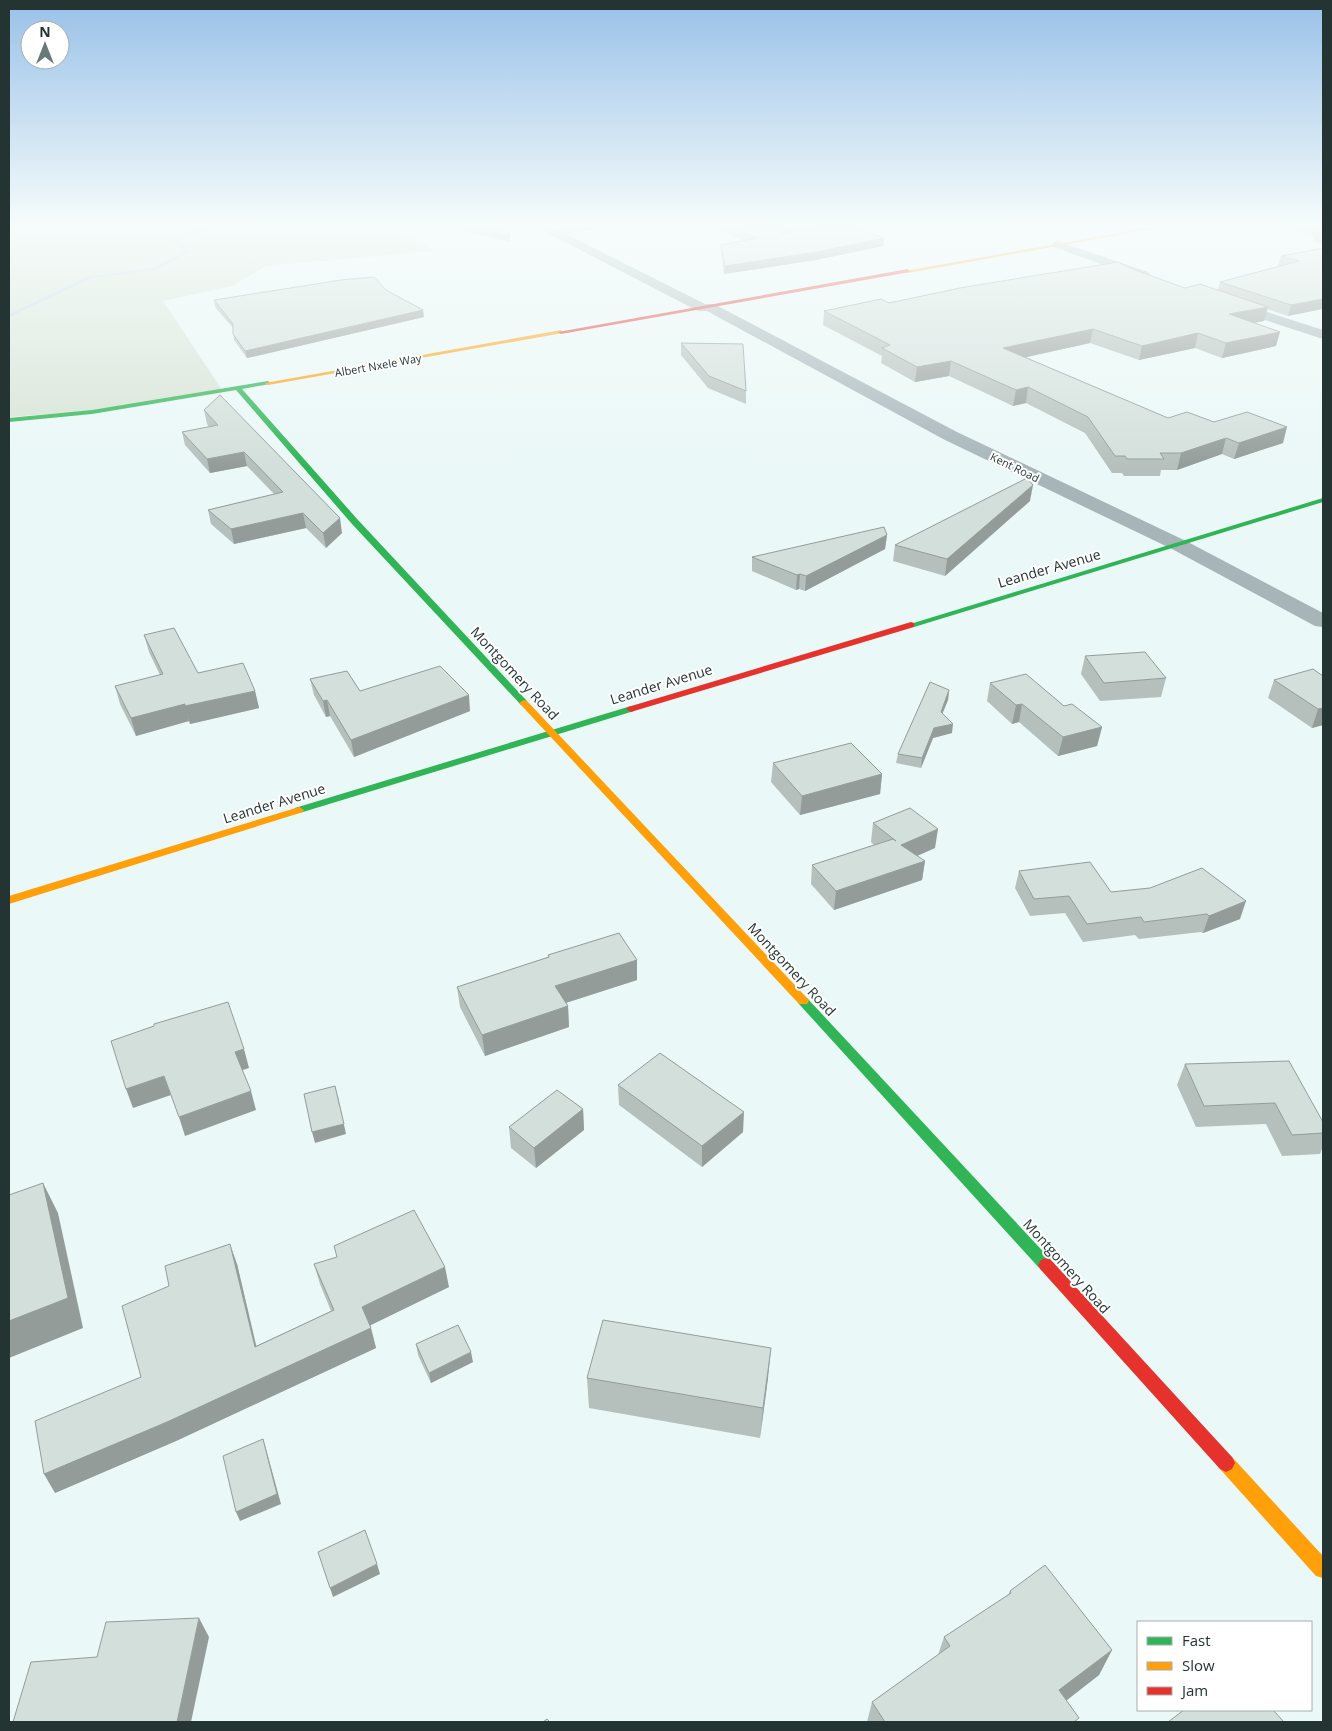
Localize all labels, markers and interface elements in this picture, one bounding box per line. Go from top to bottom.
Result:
north arrow [20,20,70,70]
text: N [39,22,51,41]
street label: Albert Nxele Way [333,350,423,380]
street label: Kent Road [988,449,1042,485]
street label: Leander Avenue [995,544,1103,592]
street label: Montgomery Road [467,622,563,724]
street label: Leander Avenue [608,659,715,709]
street label: Leander Avenue [221,778,328,828]
street label: Montgomery Road [744,918,840,1020]
street label: Montgomery Road [1019,1215,1115,1317]
legend [1137,1621,1312,1711]
text: Fast [1182,1630,1211,1650]
text: Slow [1182,1655,1215,1675]
text: Jam [1180,1680,1208,1700]

